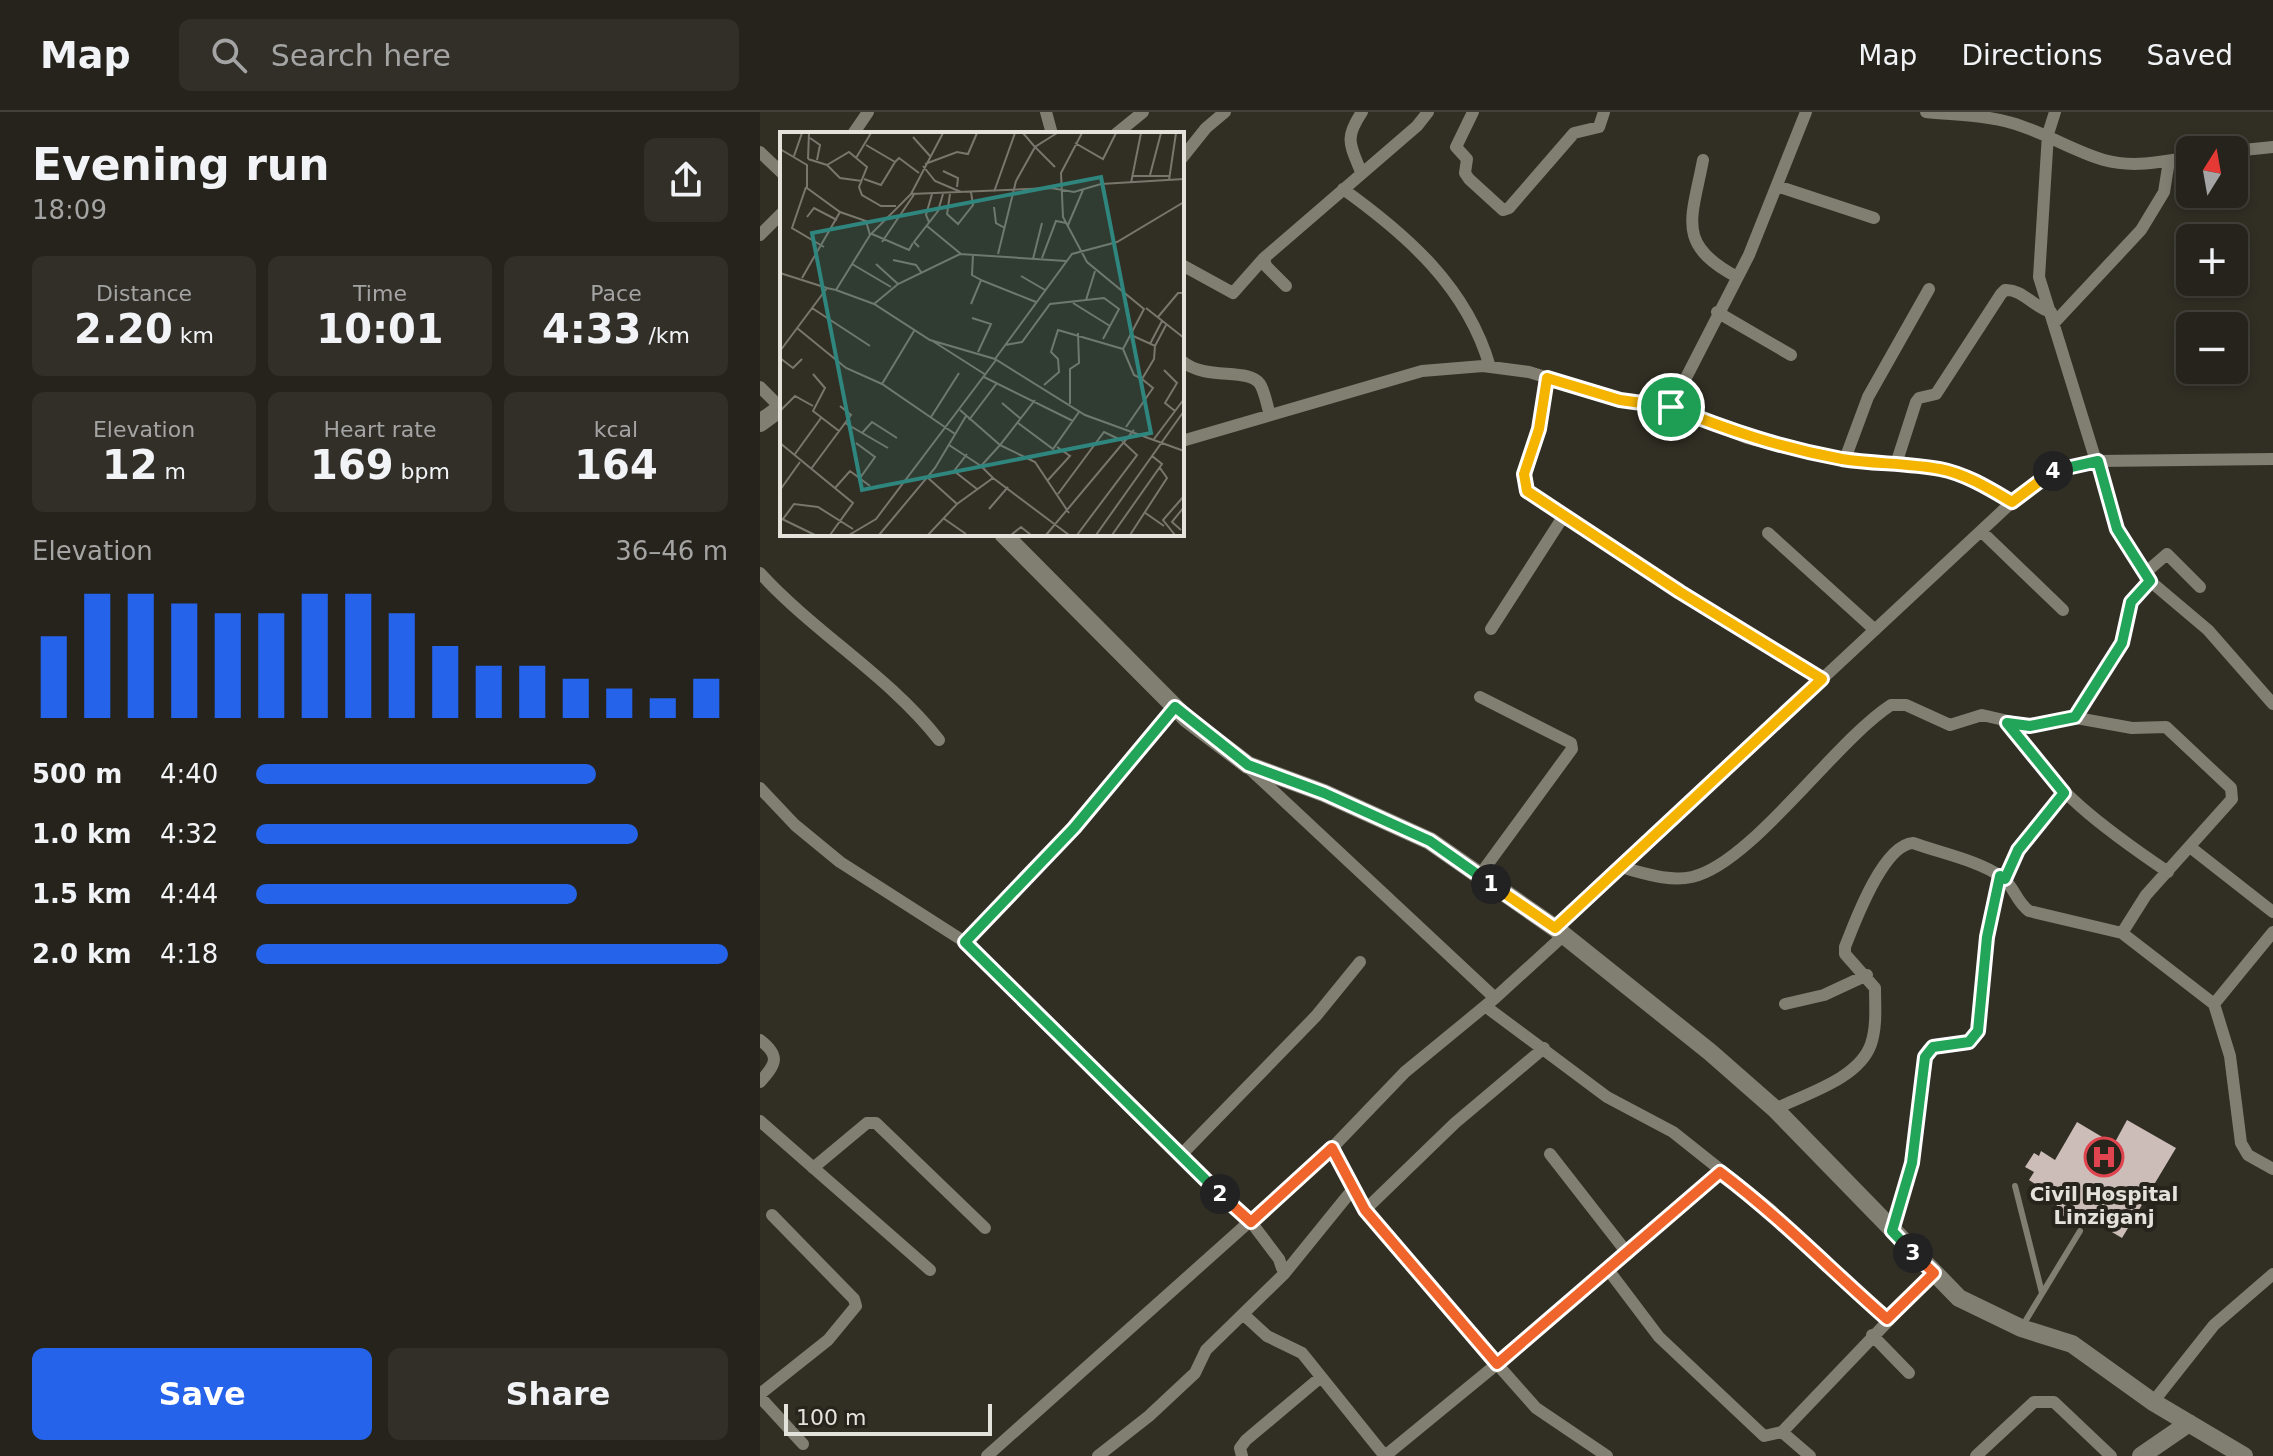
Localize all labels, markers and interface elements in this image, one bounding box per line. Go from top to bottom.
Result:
search box [179,19,739,91]
text: Map [40,33,131,77]
icon: search [207,33,251,77]
text: Search here [271,38,451,73]
text: Map [1858,39,1917,72]
text: Directions [1961,39,2102,72]
text: Saved [2146,39,2233,72]
inset map [780,132,1184,536]
north arrow [2176,136,2248,208]
map controls [2176,136,2248,384]
button: share [644,138,728,222]
text: Evening run [32,139,329,190]
text: 18:09 [32,195,107,225]
button: + [2176,224,2248,296]
text: Distance [96,281,192,306]
text: Time [353,281,407,306]
text: Pace [590,281,642,306]
text: 2.20 [74,306,173,352]
text: 10:01 [316,306,444,352]
text: 4:33 [542,306,641,352]
button: − [2176,312,2248,384]
text: km [173,323,214,348]
text: /km [641,323,690,348]
pin [1637,373,1705,441]
icon: arrive [1649,385,1693,429]
text: Elevation [93,417,195,442]
text: Heart rate [324,417,436,442]
text: kcal [594,417,638,442]
text: 12 [102,442,158,488]
text: 169 [310,442,394,488]
text: 164 [574,442,658,488]
pin: 4 [2033,451,2073,491]
text: 4 [2045,458,2061,483]
text: m [158,459,186,484]
text: bpm [394,459,450,484]
text: Elevation [32,536,153,566]
text: 36–46 m [615,536,728,566]
text: 500 m [32,759,122,789]
text: 4:40 [160,759,218,789]
text: 1.0 km [32,819,132,849]
text: 4:32 [160,819,218,849]
pin: 1 [1471,864,1511,904]
text: 1 [1483,871,1499,896]
text: 1.5 km [32,879,132,909]
text: 4:44 [160,879,218,909]
text: 2.0 km [32,939,132,969]
text: 4:18 [160,939,218,969]
hospital icon: Civil Hospital Linziganj [2083,1136,2125,1178]
pin: 2 [1200,1174,1240,1214]
text: 2 [1212,1181,1228,1206]
place label: Civil Hospital Linziganj [2030,1182,2178,1229]
pin: 3 [1893,1233,1933,1273]
text: 3 [1905,1240,1921,1265]
button: Save [32,1348,372,1440]
button: Share [388,1348,728,1440]
scale bar [784,1400,992,1436]
text: 100 m [796,1405,866,1430]

